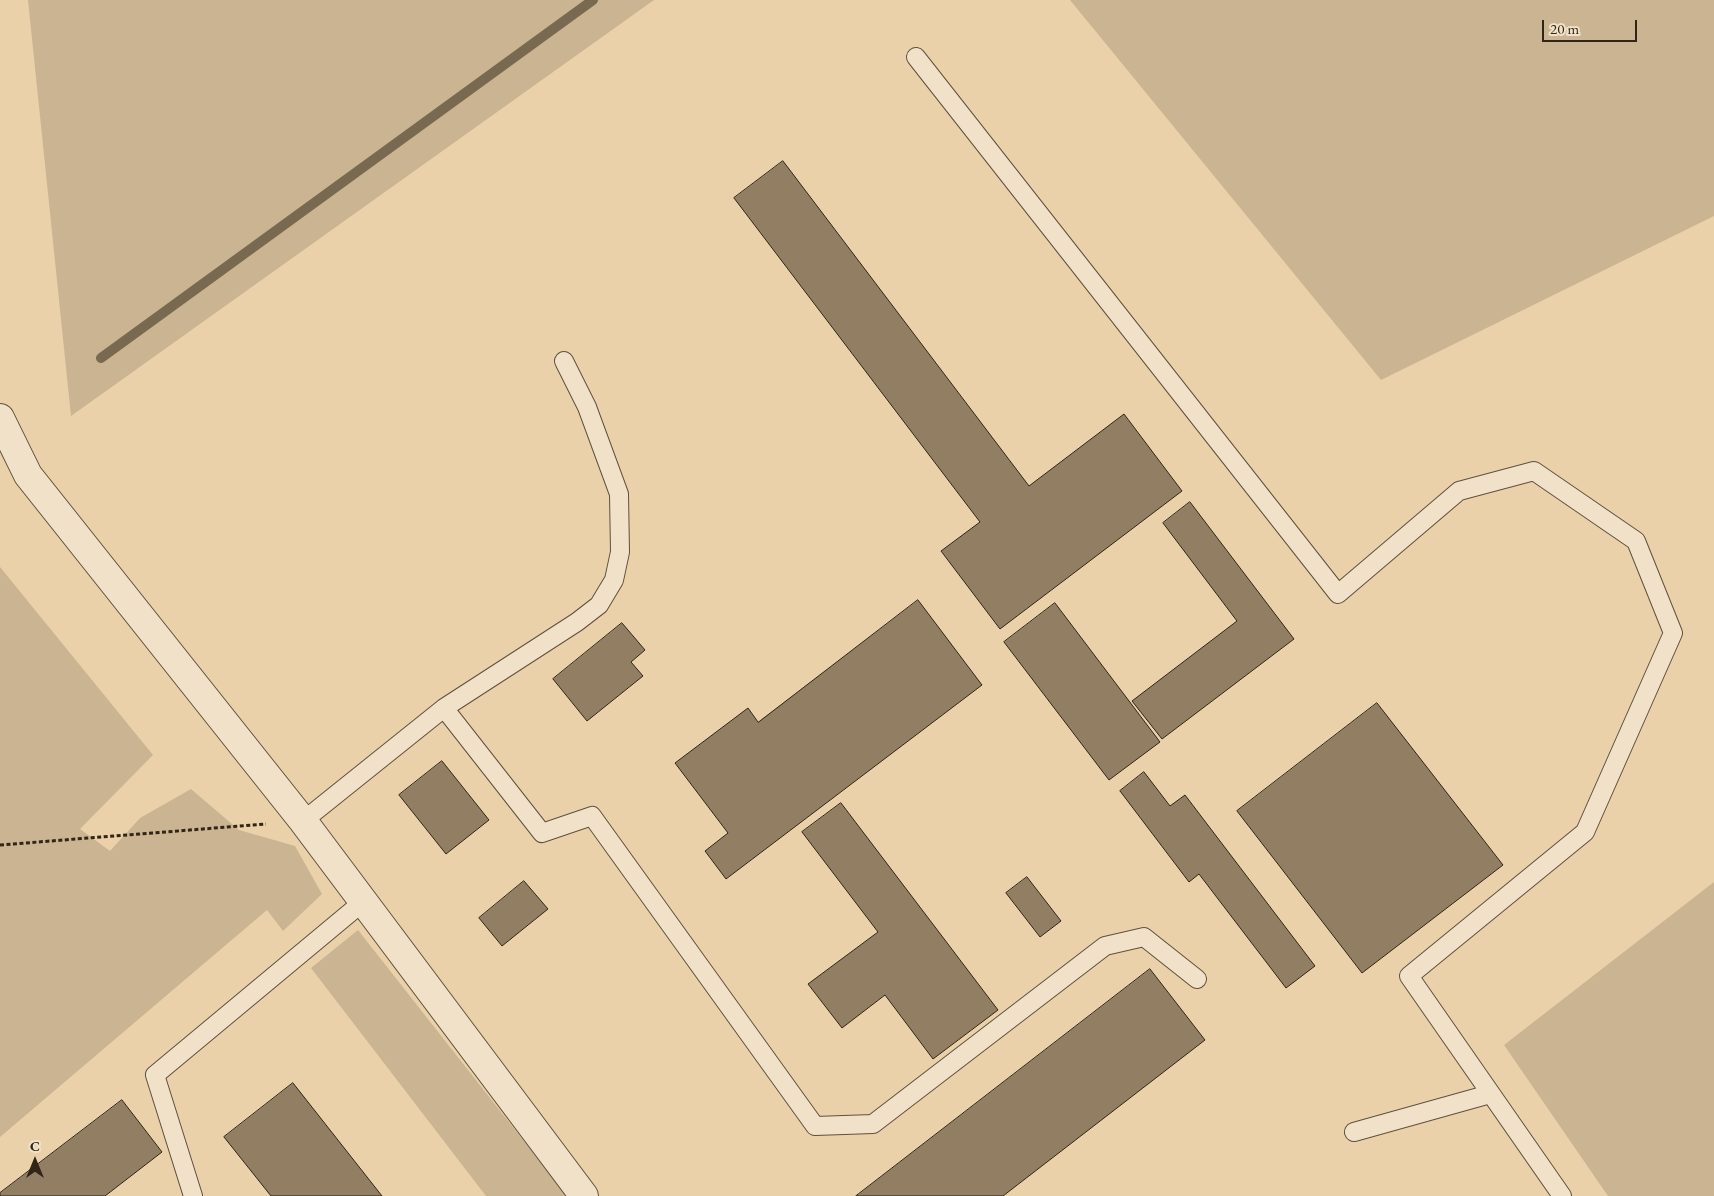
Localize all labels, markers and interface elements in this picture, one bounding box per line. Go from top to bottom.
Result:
scale bar [1544,10,1639,42]
text: 20 m [1550,19,1579,38]
north arrow [10,1136,60,1186]
text: С [30,1137,40,1155]

